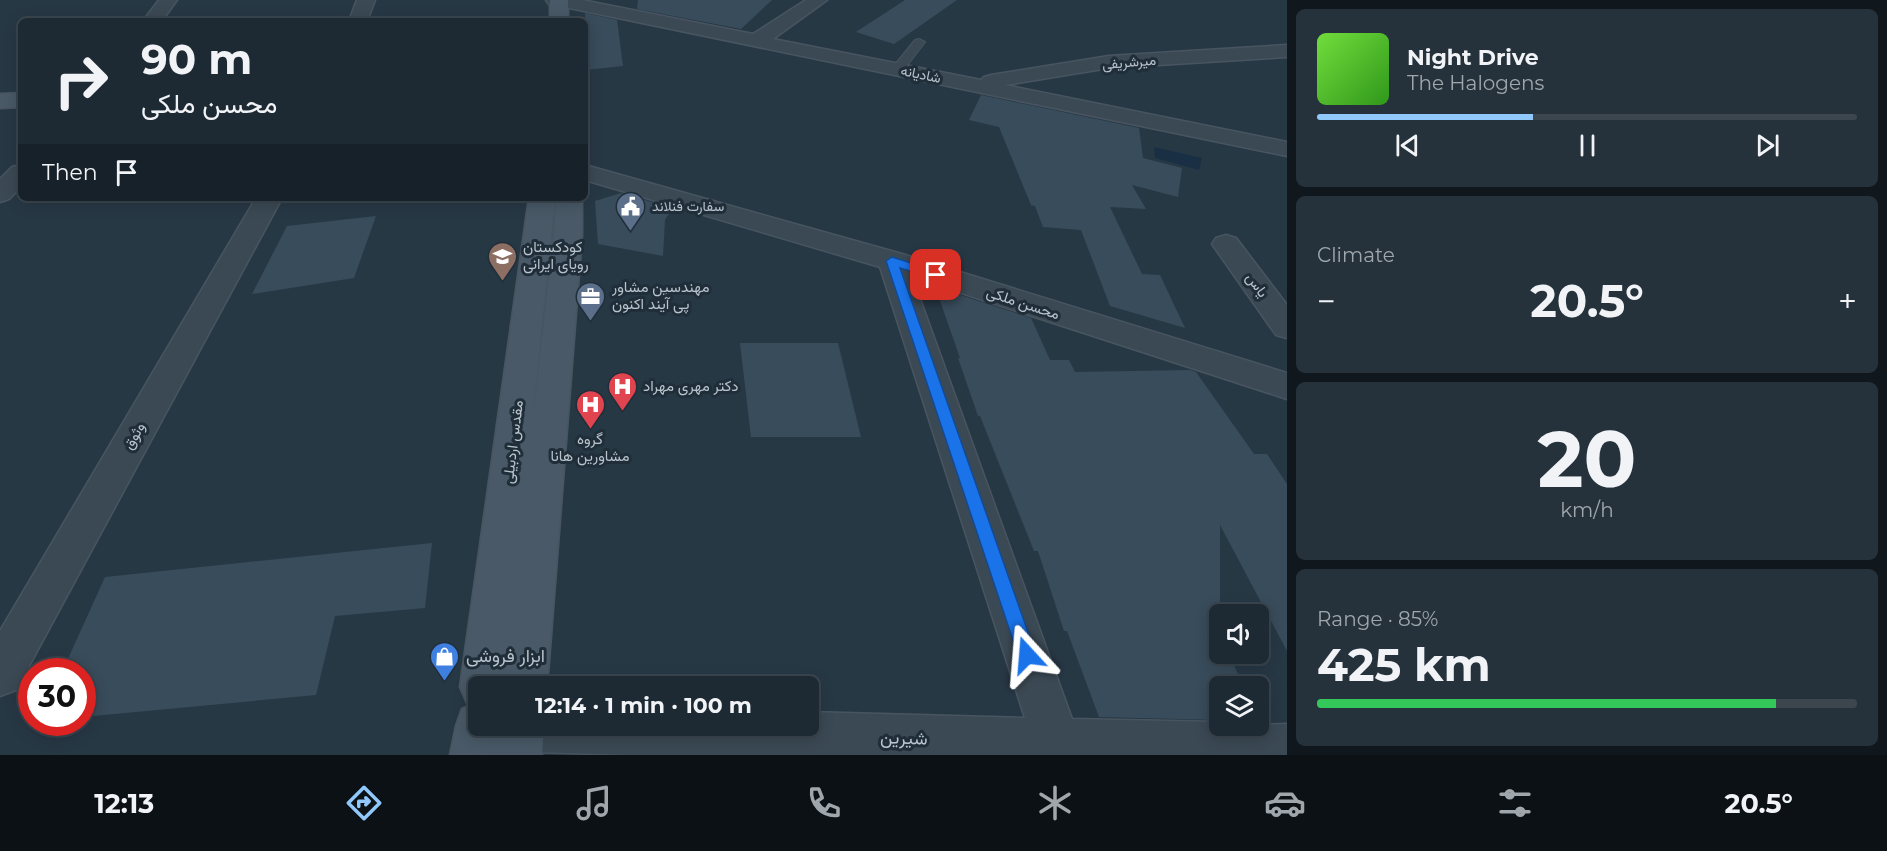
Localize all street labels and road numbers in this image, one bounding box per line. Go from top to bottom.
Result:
street label: میرشریفی [1101,51,1157,73]
street label: شادیانه [899,61,943,87]
street label: یاس [1241,268,1273,302]
street label: محسن ملکی [984,282,1062,324]
street label: مقدس اردبیلی [498,399,528,485]
street label: وثوق [118,419,149,453]
street label: شیرین [880,726,928,750]

